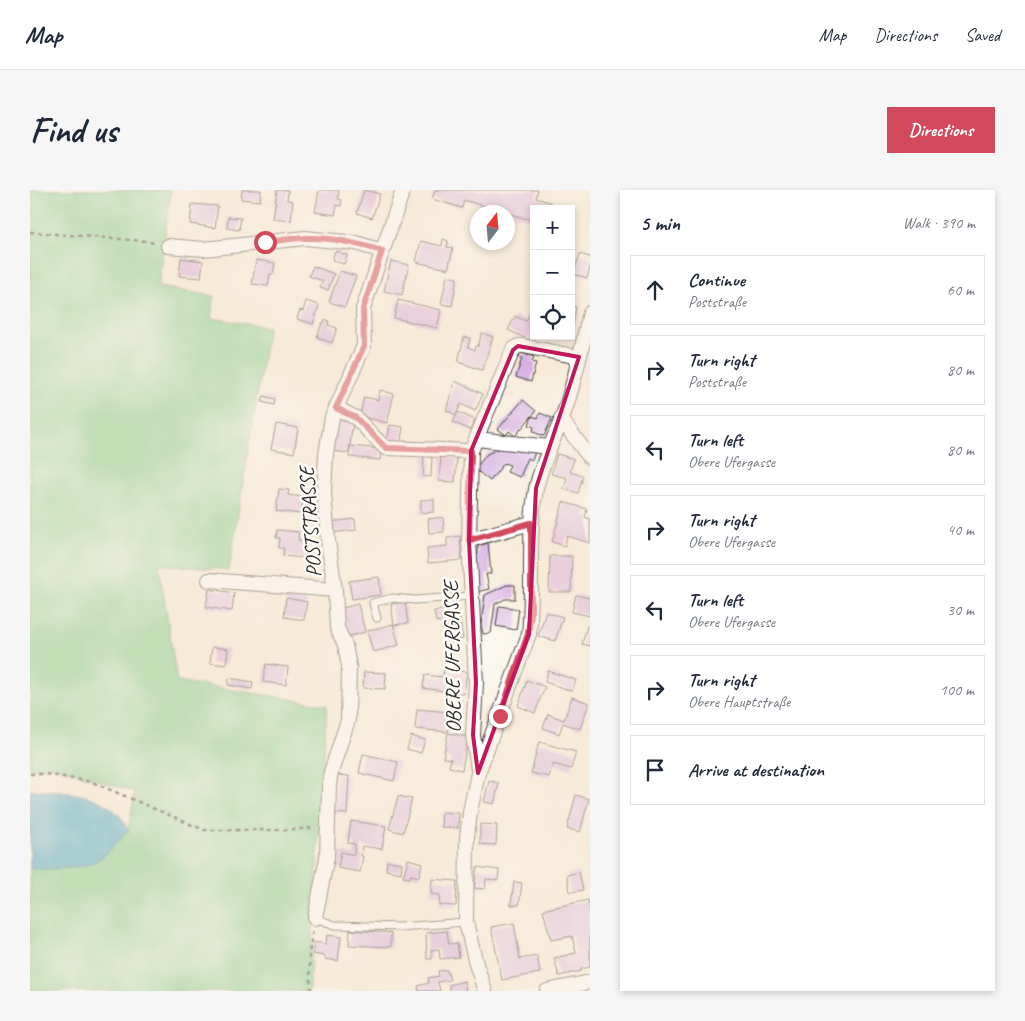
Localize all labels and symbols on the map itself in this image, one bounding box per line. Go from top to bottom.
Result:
north arrow [470,205,515,250]
route start [254,231,277,254]
street label: POSTSTRASSE [293,463,327,578]
street label: OBERE UFERGASSE [438,578,466,733]
route end [489,705,512,728]

